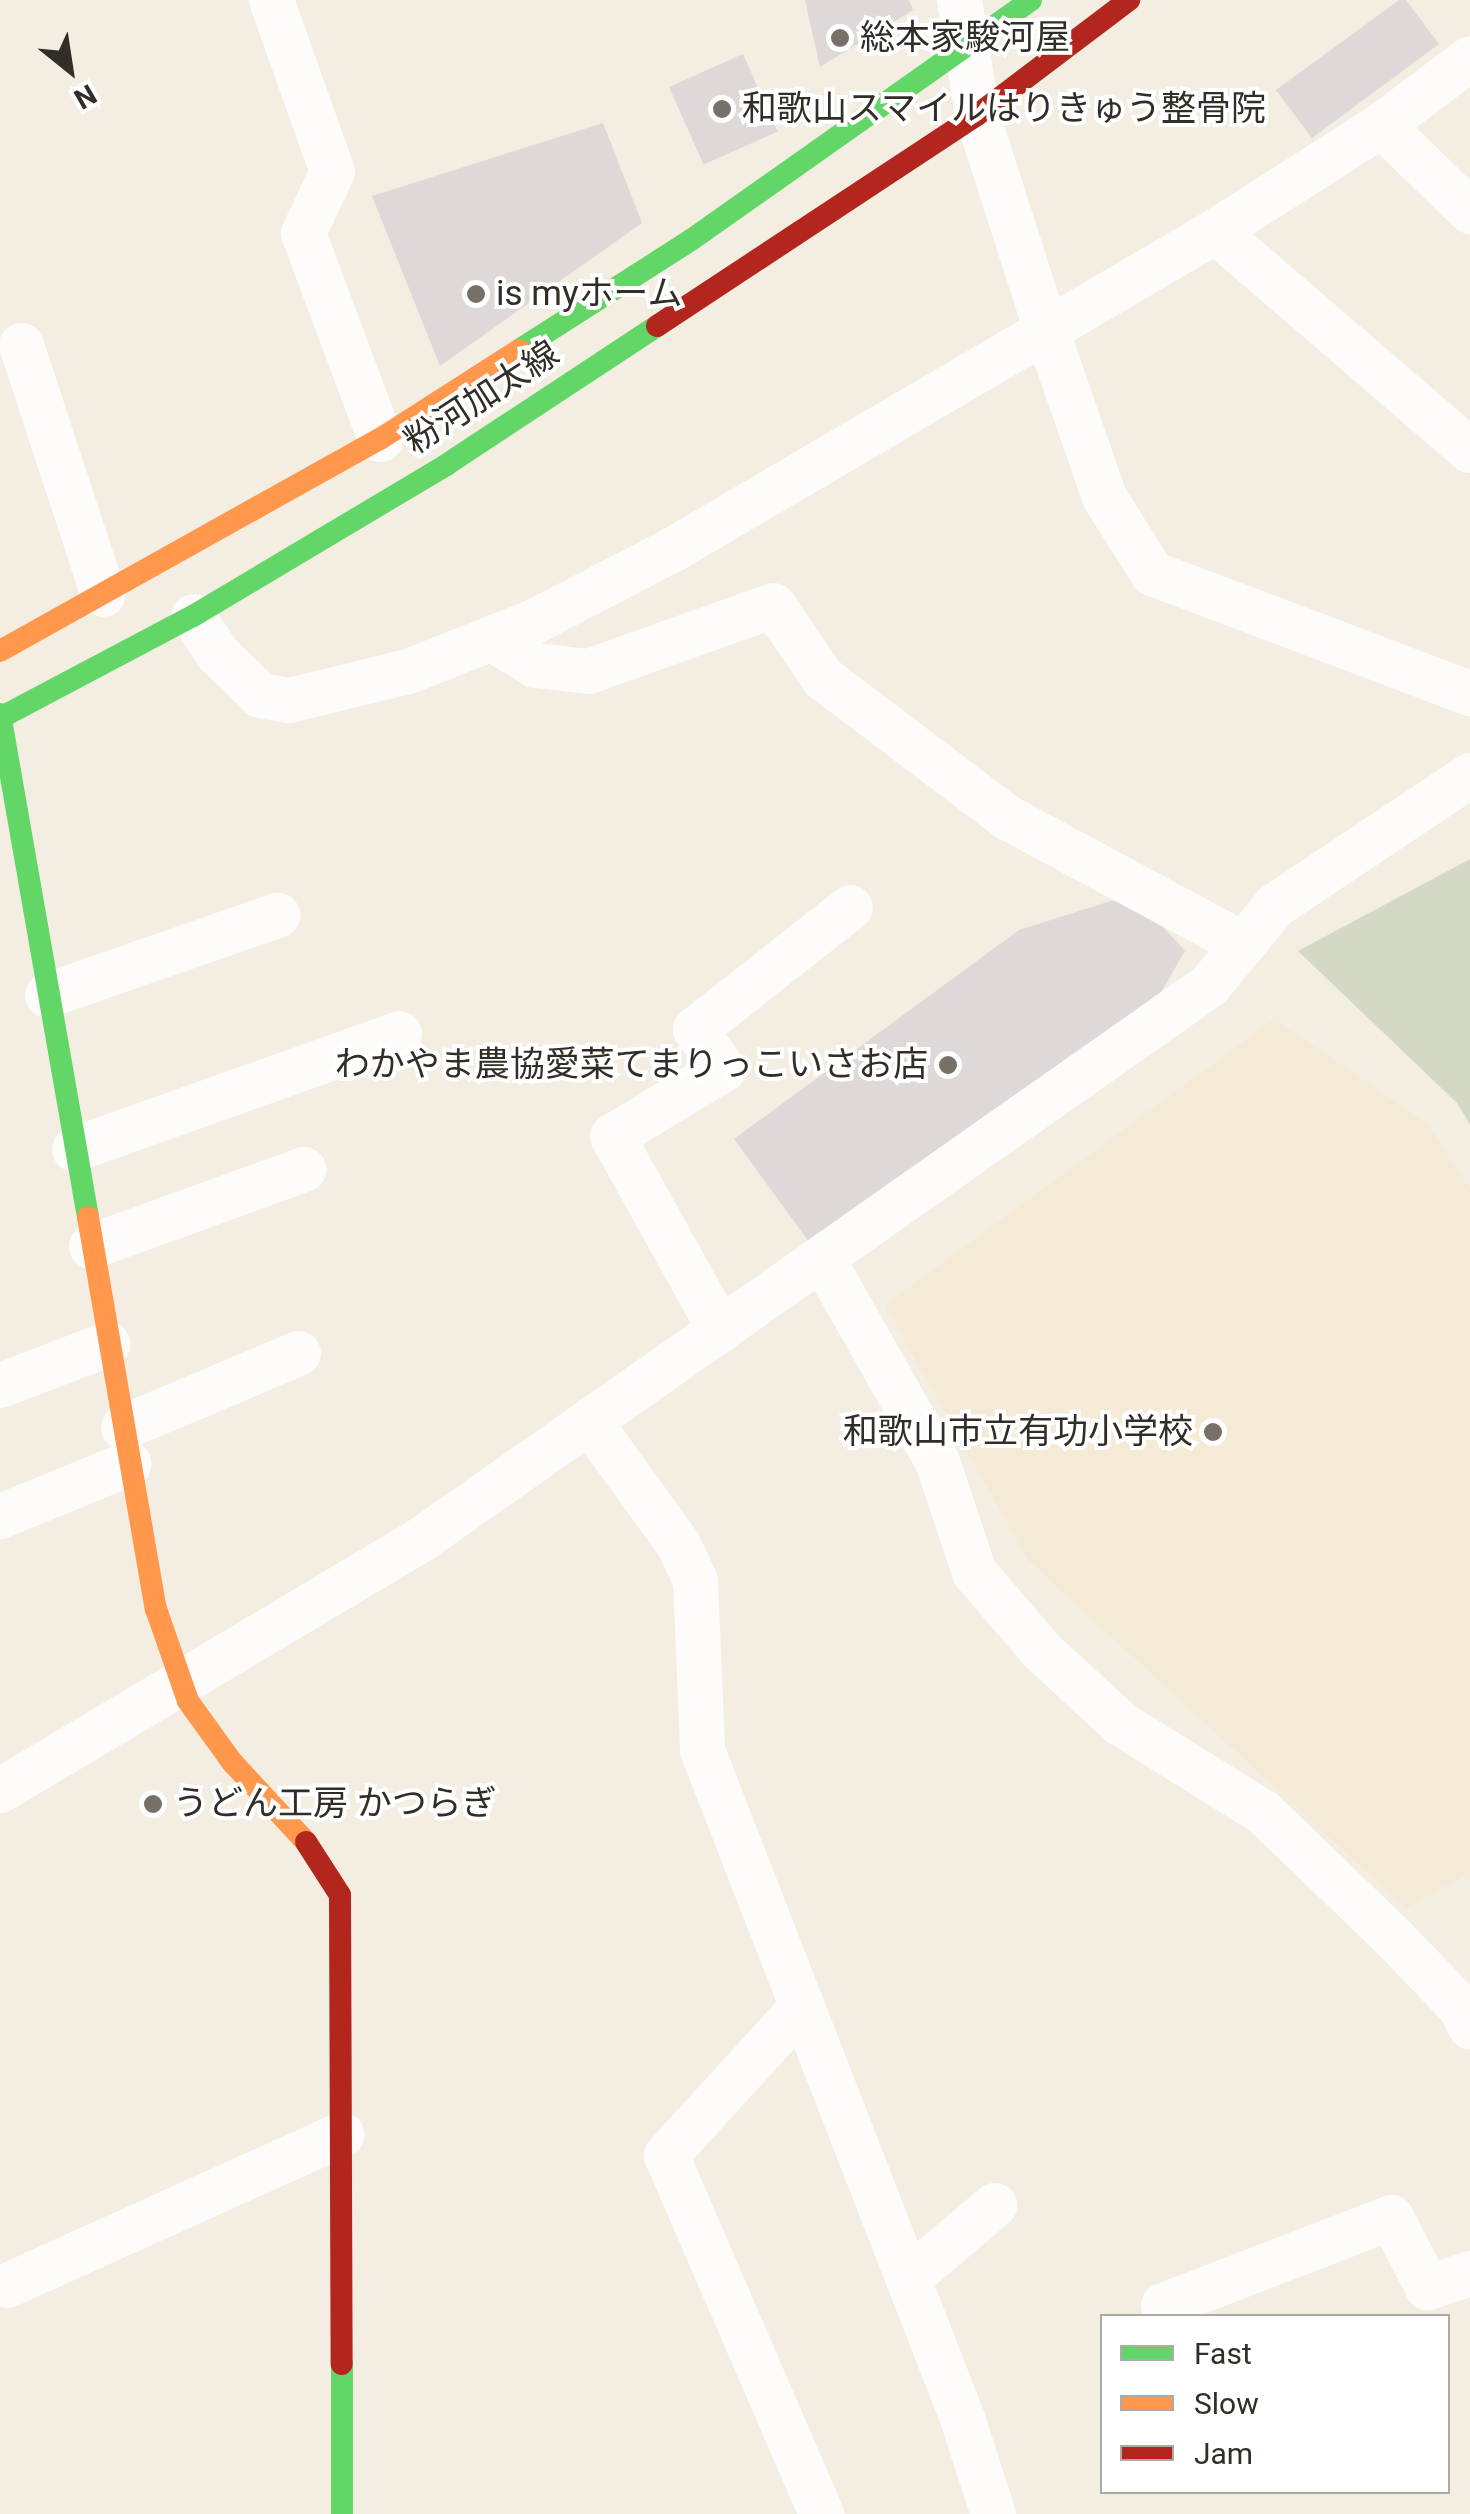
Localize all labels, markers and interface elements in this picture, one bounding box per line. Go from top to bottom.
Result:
place label: 総本家駿河屋 [860,17,1070,59]
north arrow [20,20,120,120]
marker: 総本家駿河屋 [829,27,851,49]
text: N [68,77,102,116]
place label: 和歌山スマイルはりきゅう整骨院 [742,88,1267,130]
marker: 和歌山スマイルはりきゅう整骨院 [711,98,733,120]
place label: is myホーム [496,273,684,315]
marker: is myホーム [465,283,487,305]
street label: 粉河加太線 [397,333,567,463]
place label: わかやま農協愛菜てまりっこいさお店 [333,1044,928,1086]
marker: わかやま農協愛菜てまりっこいさお店 [937,1054,959,1076]
place label: 和歌山市立有功小学校 [843,1411,1193,1453]
marker: 和歌山市立有功小学校 [1202,1421,1224,1443]
place label: うどん工房 かつらぎ [173,1783,497,1825]
marker: うどん工房 かつらぎ [142,1793,164,1815]
legend [1100,2314,1450,2494]
text: Fast [1194,2336,1252,2371]
text: Slow [1194,2386,1259,2421]
text: Jam [1194,2436,1253,2471]

